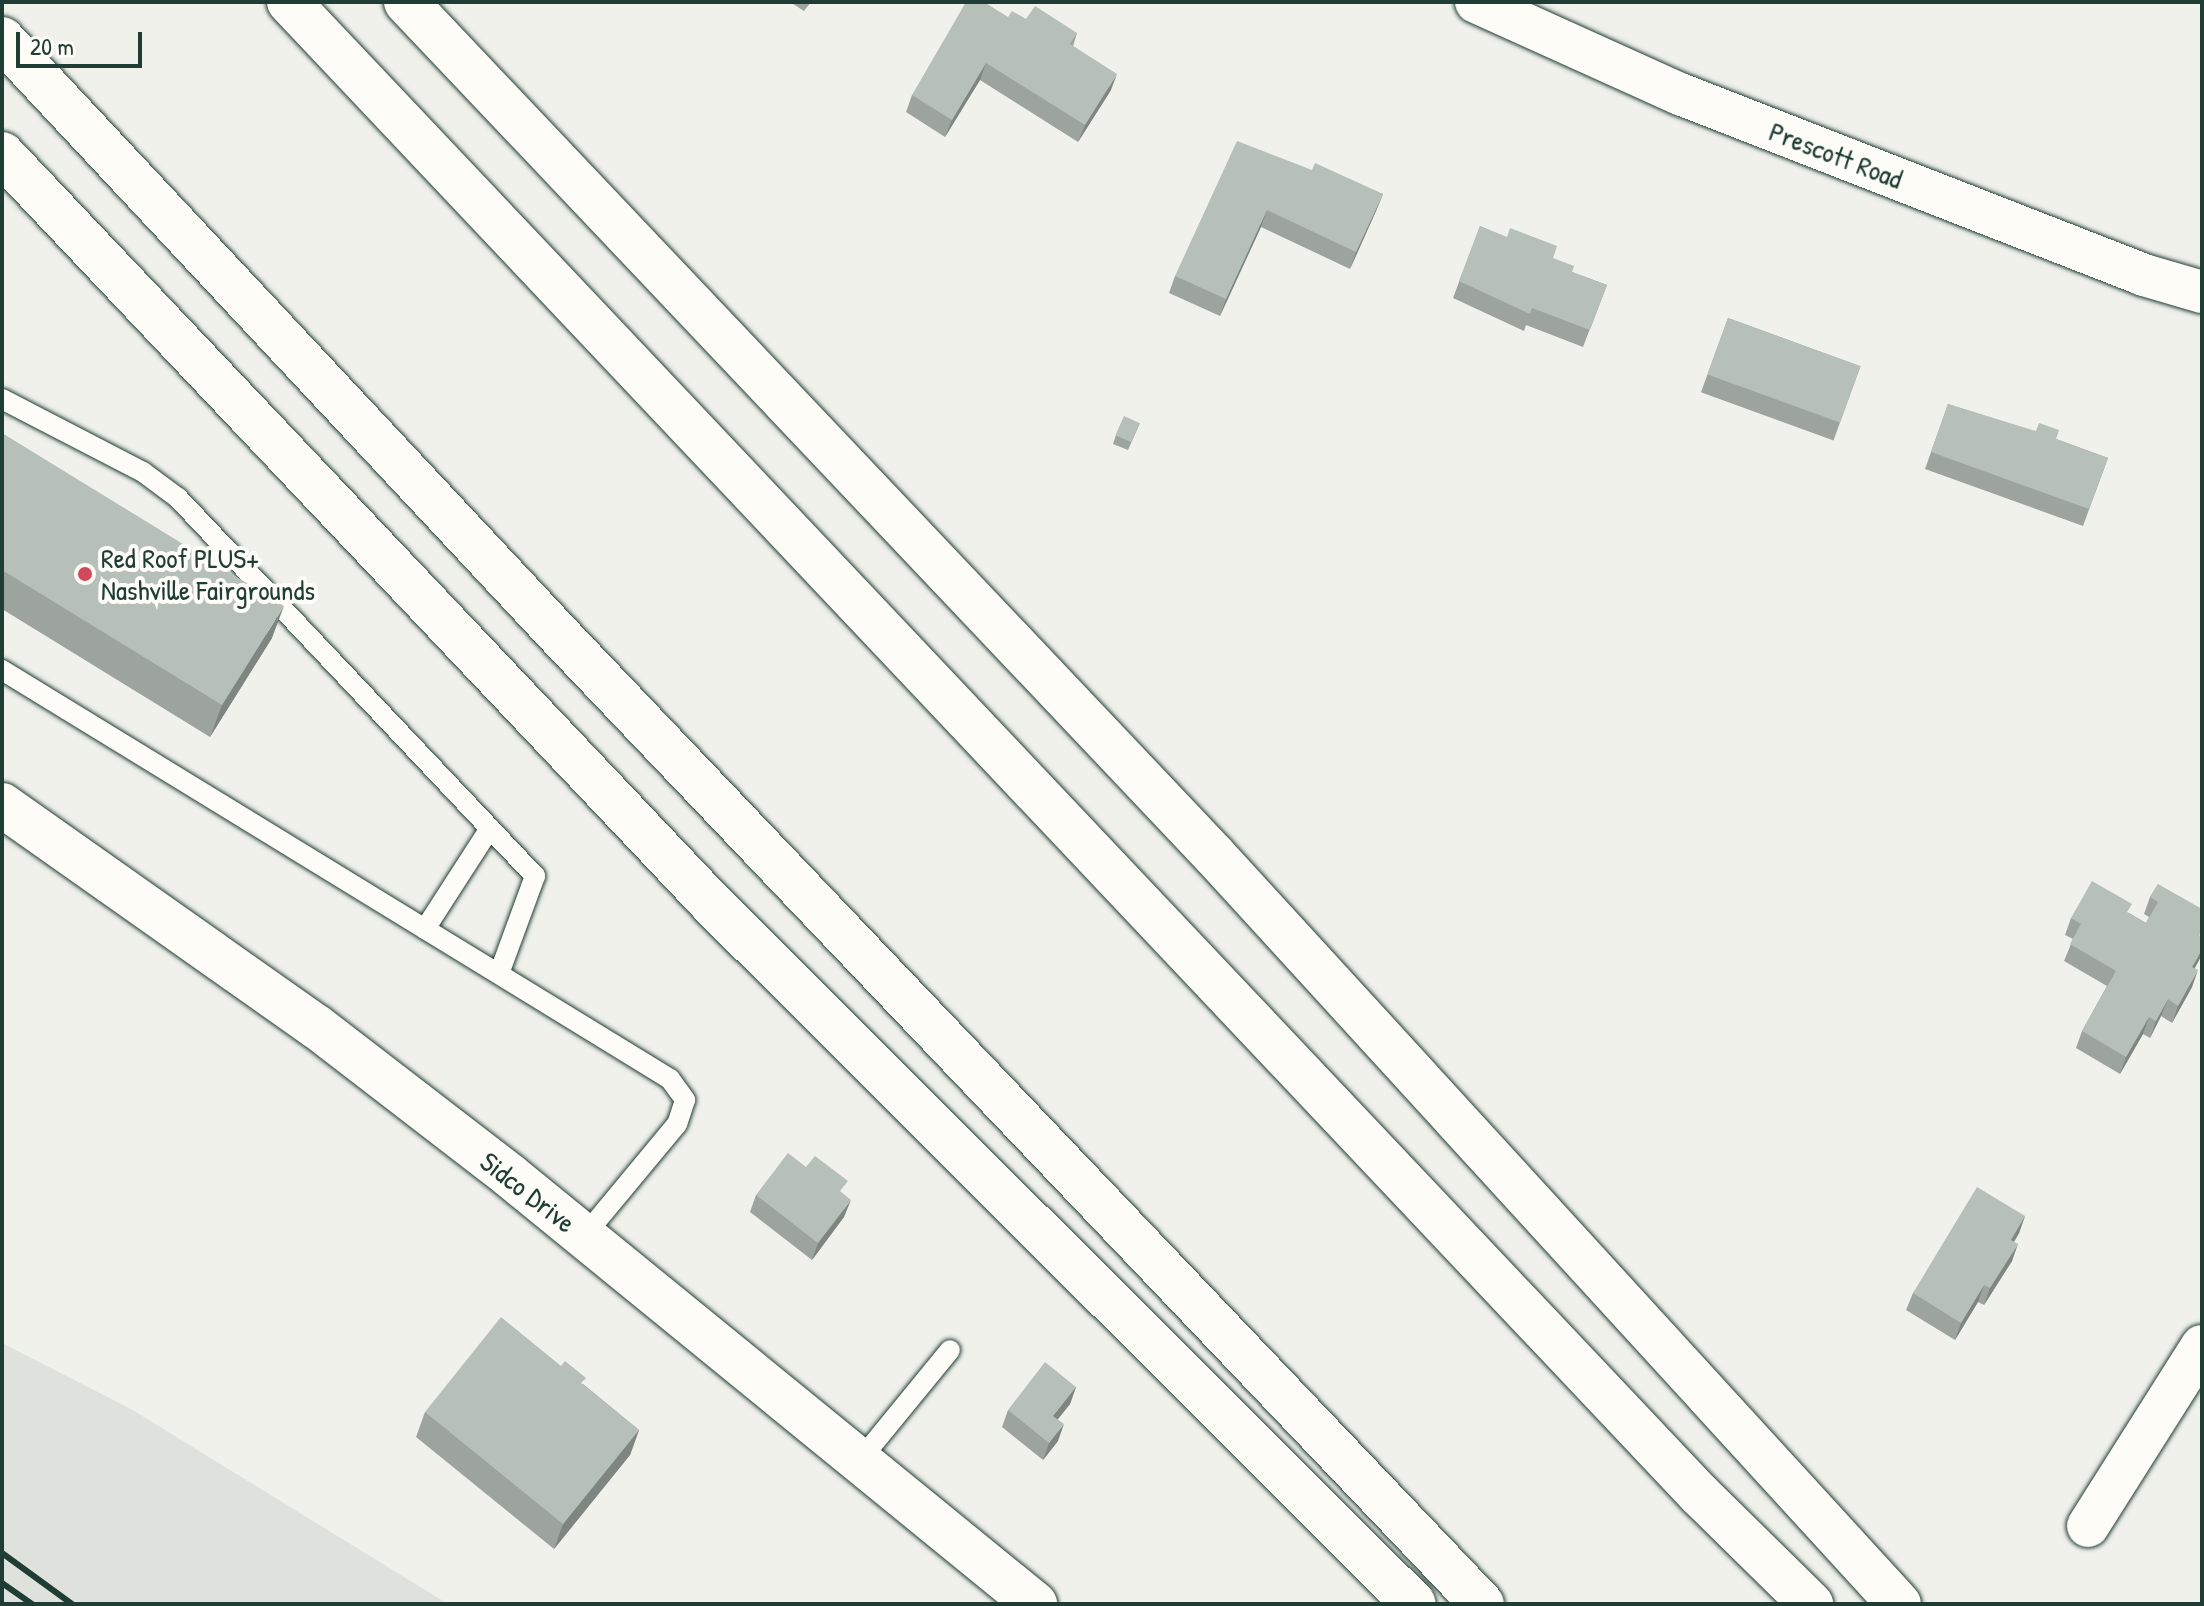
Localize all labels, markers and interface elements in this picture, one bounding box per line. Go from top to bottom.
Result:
scale bar [20,16,146,66]
text: 20 m [30,30,74,62]
street label: Prescott Road [1765,114,1907,196]
place label: Red Roof PLUS+ Nashville Fairgrounds [101,541,315,607]
marker: Red Roof PLUS+ Nashville Fairgrounds [76,565,94,583]
street label: Sidco Drive [474,1144,582,1240]

